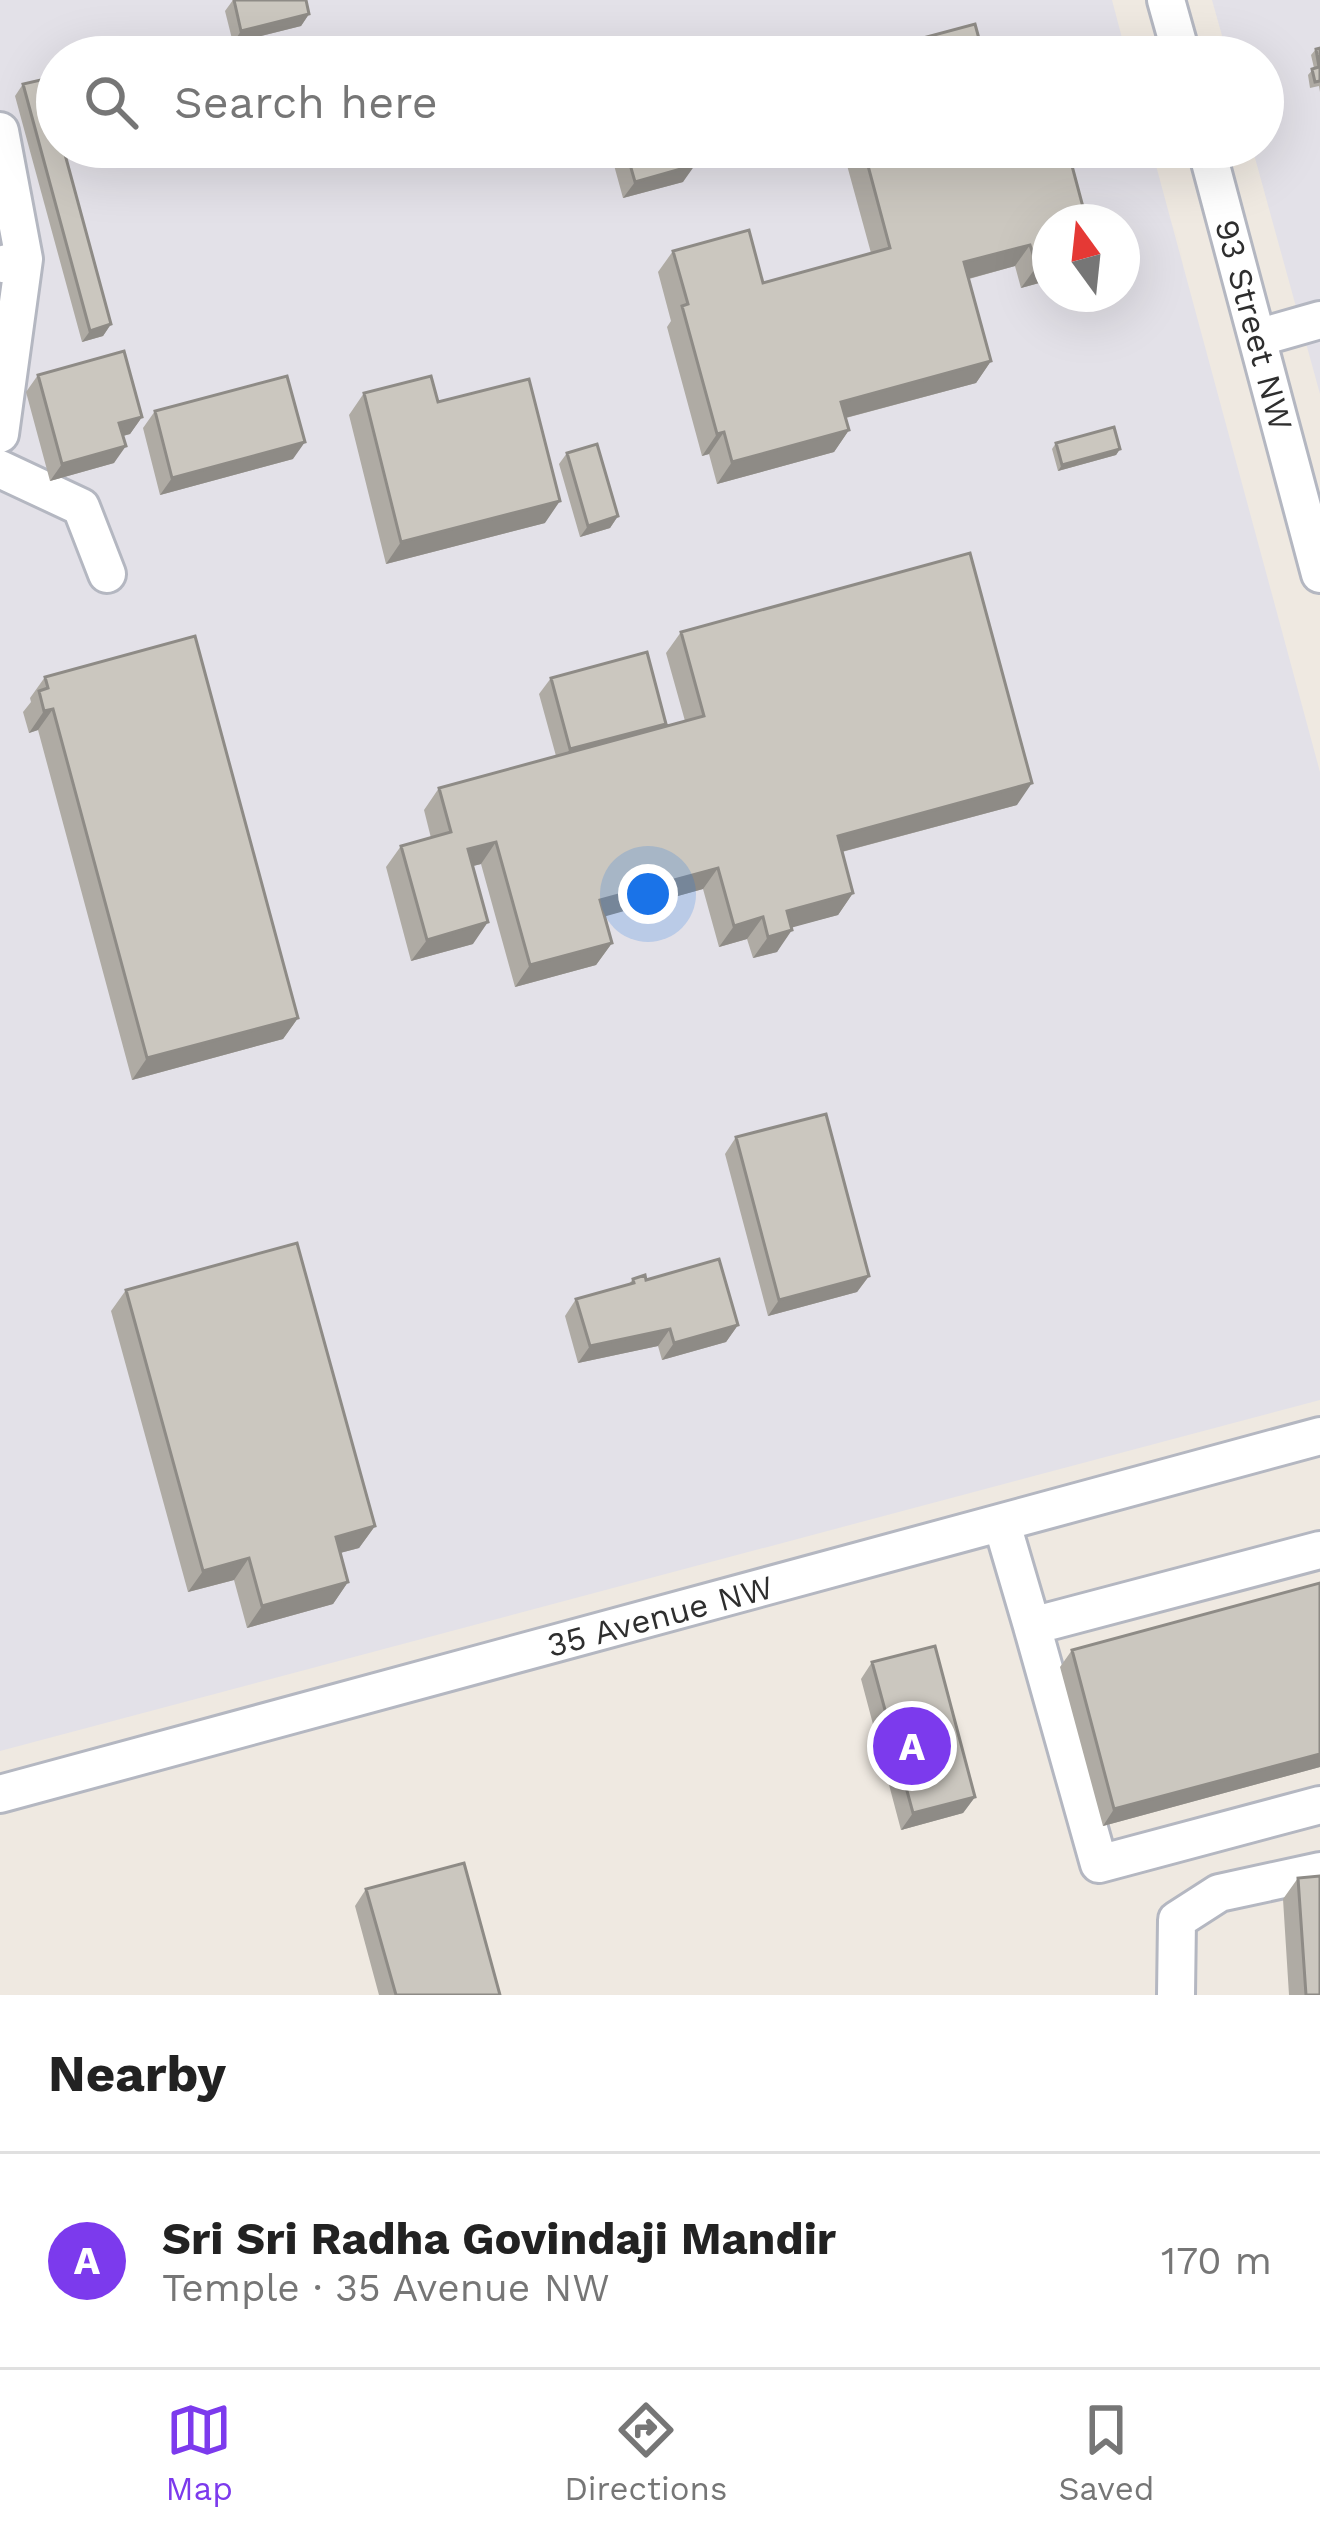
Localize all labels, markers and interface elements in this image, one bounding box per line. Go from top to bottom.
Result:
search box [36,36,1284,168]
icon: search [78,69,144,135]
text: Search here [174,76,438,129]
north arrow [1032,204,1140,312]
street label: 93 Street NW [1207,215,1301,435]
your location [618,864,678,924]
street label: 35 Avenue NW [543,1567,777,1665]
pin: A [873,1701,951,1791]
text: Nearby [48,2044,226,2103]
text: Sri Sri Radha Govindaji Mandir [162,2212,836,2265]
text: A [74,2238,100,2283]
text: 170 m [1161,2238,1272,2283]
text: Temple · 35 Avenue NW [162,2265,610,2310]
tab: Map [166,2397,233,2508]
tab: Directions [564,2397,727,2508]
tab: Saved [1059,2397,1154,2508]

